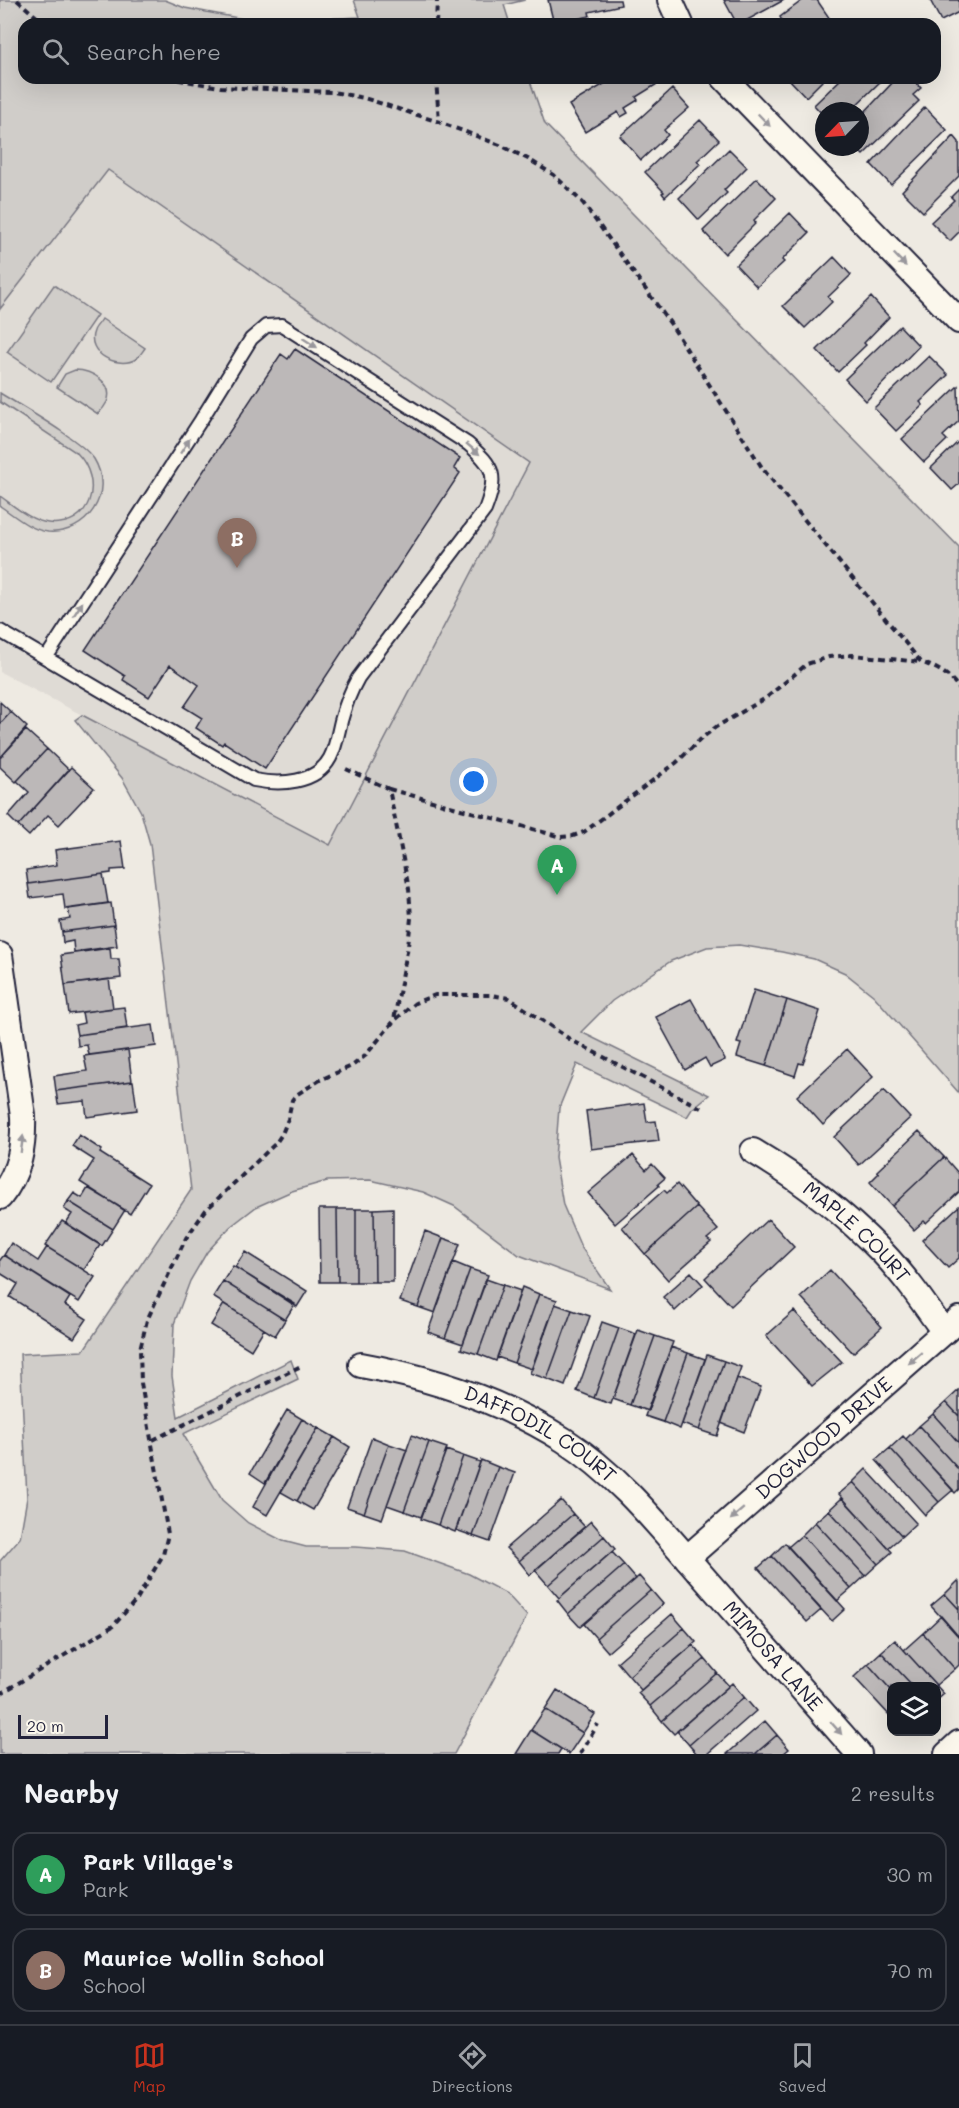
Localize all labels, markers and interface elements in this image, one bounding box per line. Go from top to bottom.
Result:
search box [18,18,941,84]
icon: search [39,35,72,68]
text: Search here [87,37,221,66]
north arrow [815,102,869,156]
one-way arrow [757,113,771,127]
one-way arrow [893,253,907,268]
one-way arrow [302,337,318,348]
one-way arrow [179,438,190,454]
one-way arrow [466,442,481,455]
pin: B [218,518,256,568]
one-way arrow [73,601,84,617]
your location [459,767,488,796]
pin: A [538,846,576,895]
one-way arrow [18,1134,27,1153]
street label: MAPLE COURT [798,1175,917,1287]
one-way arrow [908,1351,923,1364]
street label: DOGWOOD DRIVE [749,1370,897,1504]
street label: DAFFODIL COURT [461,1379,623,1488]
one-way arrow [730,1507,745,1520]
street label: MIMOSA LANE [718,1595,829,1716]
map controls [887,1682,941,1736]
button: layers [887,1682,941,1736]
scale bar [18,1712,108,1740]
text: 20 m [27,1715,64,1736]
one-way arrow [829,1720,842,1735]
text: Nearby [24,1776,119,1810]
text: 2 results [851,1780,935,1806]
text: Park Village's [83,1847,233,1876]
text: A [39,1861,52,1887]
text: 30 m [887,1861,933,1887]
text: Park [83,1876,128,1902]
text: Maurice Wollin School [83,1943,324,1972]
text: B [39,1957,52,1983]
text: 70 m [887,1957,933,1983]
text: School [83,1972,146,1998]
tab: Map [133,2039,166,2096]
tab: Directions [432,2039,513,2096]
tab: Saved [779,2039,826,2096]

